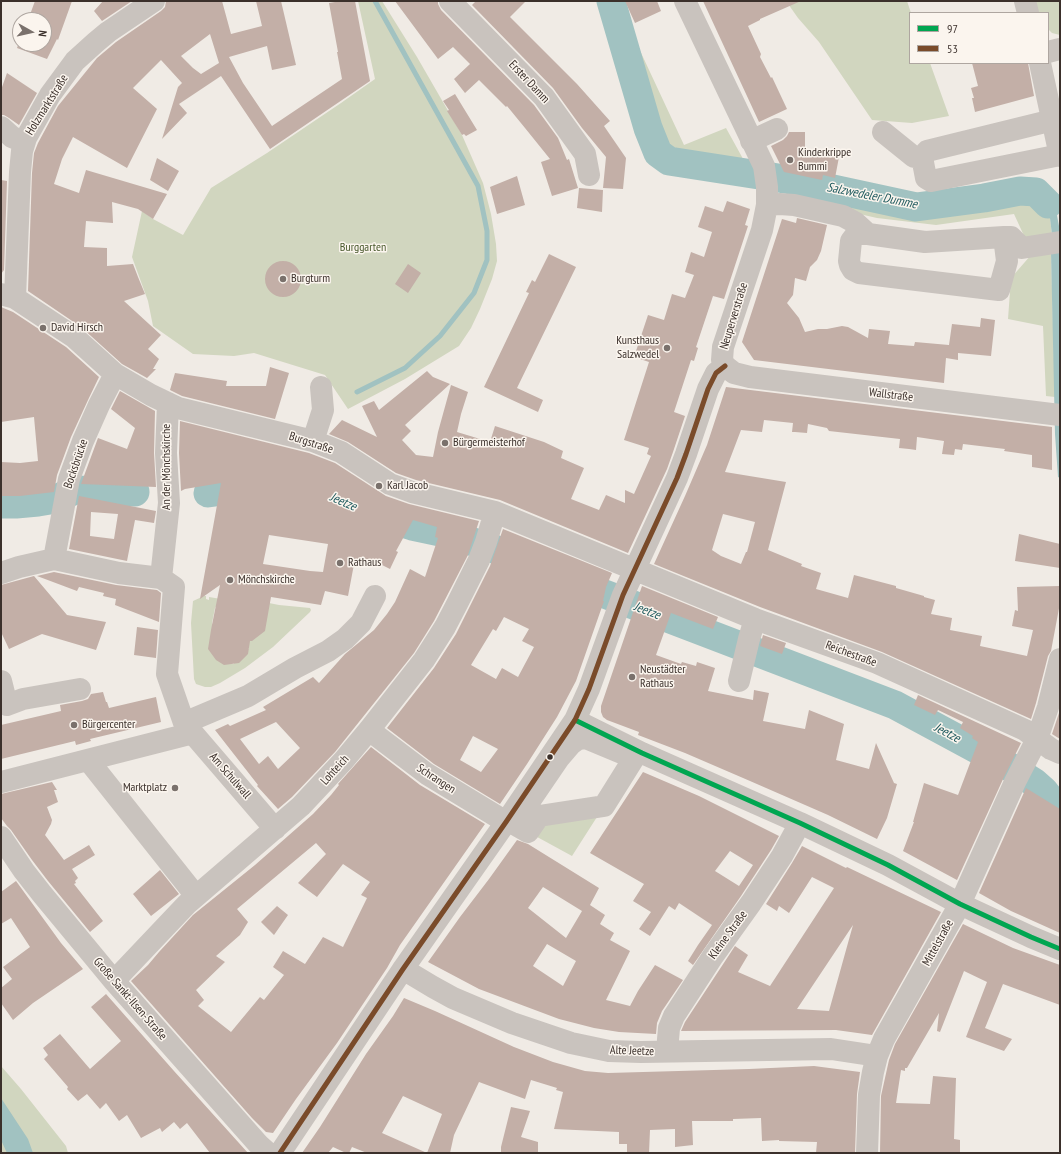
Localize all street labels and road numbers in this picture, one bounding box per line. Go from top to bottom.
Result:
street label: Erster Damm [506,58,552,106]
street label: Holzmarktstraße [23,72,71,138]
street label: Neuperverstraße [717,281,751,351]
street label: Wallstraße [868,385,914,405]
street label: An der Mönchskirche [160,424,174,510]
street label: Burgstraße [287,429,335,457]
street label: Bocksbrücke [61,437,91,491]
street label: Reichestraße [823,638,879,670]
street label: Am Schulwall [206,750,254,802]
street label: Lohteich [318,752,352,788]
street label: Schrangen [414,761,458,797]
street label: Kleine Straße [706,908,750,962]
street label: Mittelstraße [919,917,957,969]
street label: Große Sankt-Ilsen-Straße [90,955,170,1043]
street label: Alte Jeetze [610,1043,654,1059]

